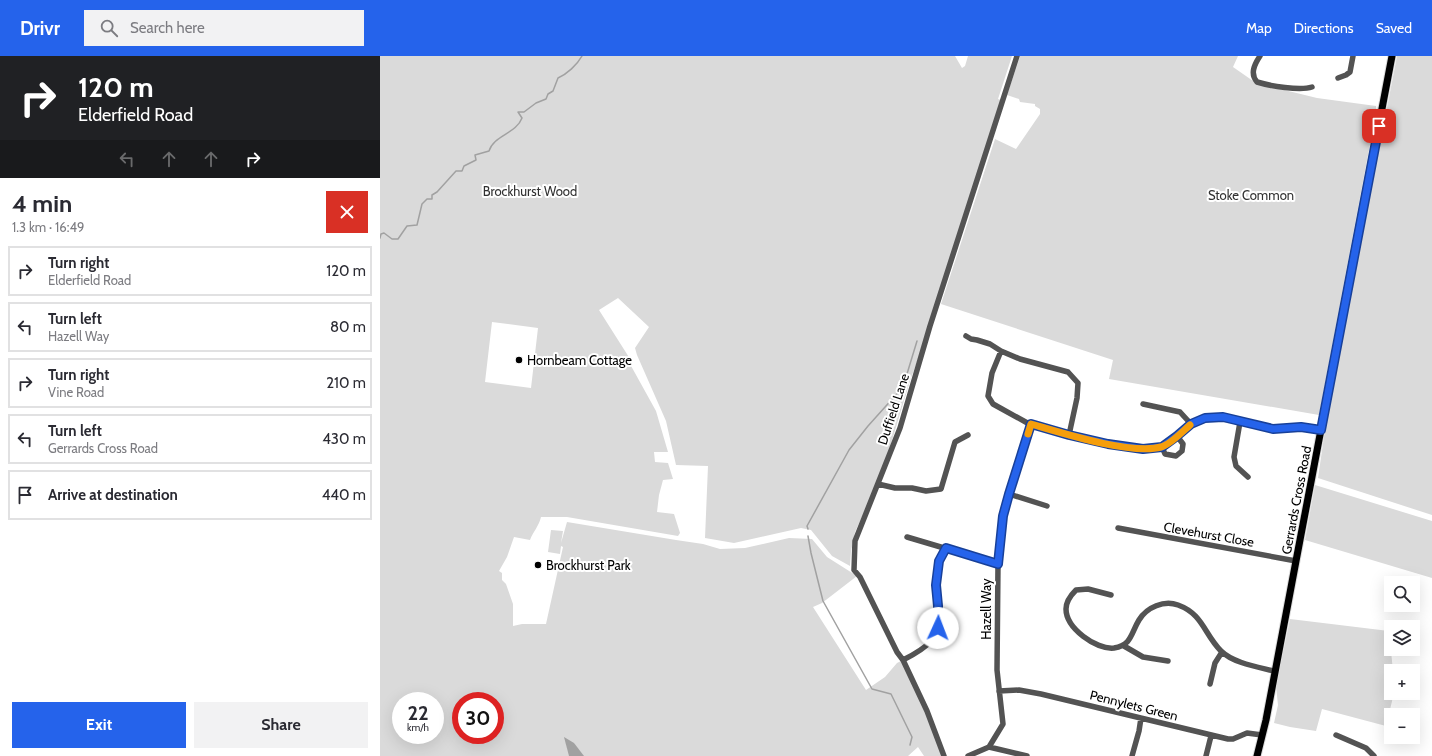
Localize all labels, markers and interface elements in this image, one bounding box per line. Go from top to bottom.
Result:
search box [84,10,364,46]
text: Drivr [20,17,60,40]
icon: search [98,17,120,39]
text: Search here [130,19,205,37]
text: Map [1246,19,1272,37]
text: Directions [1294,19,1354,37]
text: Saved [1376,19,1412,37]
text: 120 m [78,70,154,104]
icon: right [12,72,64,124]
text: Elderfield Road [78,104,193,126]
pin [1362,109,1396,143]
icon: arrive [1368,115,1390,137]
icon: left [116,148,138,170]
icon: ahead [158,148,180,170]
icon: ahead [200,148,222,170]
icon: right [242,148,264,170]
park label: Brockhurst Wood [483,183,577,199]
park label: Stoke Common [1208,187,1294,203]
text: 4 min [12,189,72,218]
button: close [326,191,368,233]
text: 1.3 km · 16:49 [12,219,84,235]
text: Turn right [48,254,109,272]
icon: right [14,260,36,282]
text: 120 m [326,262,366,280]
text: Elderfield Road [48,272,131,288]
text: Turn left [48,310,102,328]
icon: left [14,316,36,338]
text: 80 m [330,318,366,336]
text: Hazell Way [48,328,109,344]
place label: Hornbeam Cottage [527,352,632,368]
marker: Hornbeam Cottage [514,355,524,365]
text: Turn right [48,366,109,384]
street label: Duffield Lane [874,371,912,447]
icon: right [14,372,36,394]
text: 210 m [326,374,366,392]
text: Vine Road [48,384,104,400]
text: Turn left [48,422,102,440]
icon: left [14,428,36,450]
text: 430 m [322,430,366,448]
text: Gerrards Cross Road [48,440,158,456]
street label: Gerrards Cross Road [1278,444,1314,556]
icon: arrive [14,484,36,506]
text: Arrive at destination [48,486,178,504]
text: 440 m [322,486,366,504]
street label: Clevehurst Close [1163,518,1256,550]
place label: Brockhurst Park [546,557,631,573]
marker: Brockhurst Park [533,560,543,570]
map controls [1384,576,1420,744]
button: search [1384,576,1420,612]
street label: Hazell Way [978,578,994,640]
position arrow [917,607,959,649]
button: layers [1384,620,1420,656]
button: + [1384,664,1420,700]
street label: Pennylets Green [1088,686,1180,724]
speed limit sign: 30 [452,692,504,744]
text: 22 [407,701,429,725]
button: Exit [12,702,186,748]
button: Share [194,702,368,748]
button: − [1384,708,1420,744]
text: km/h [407,721,429,734]

